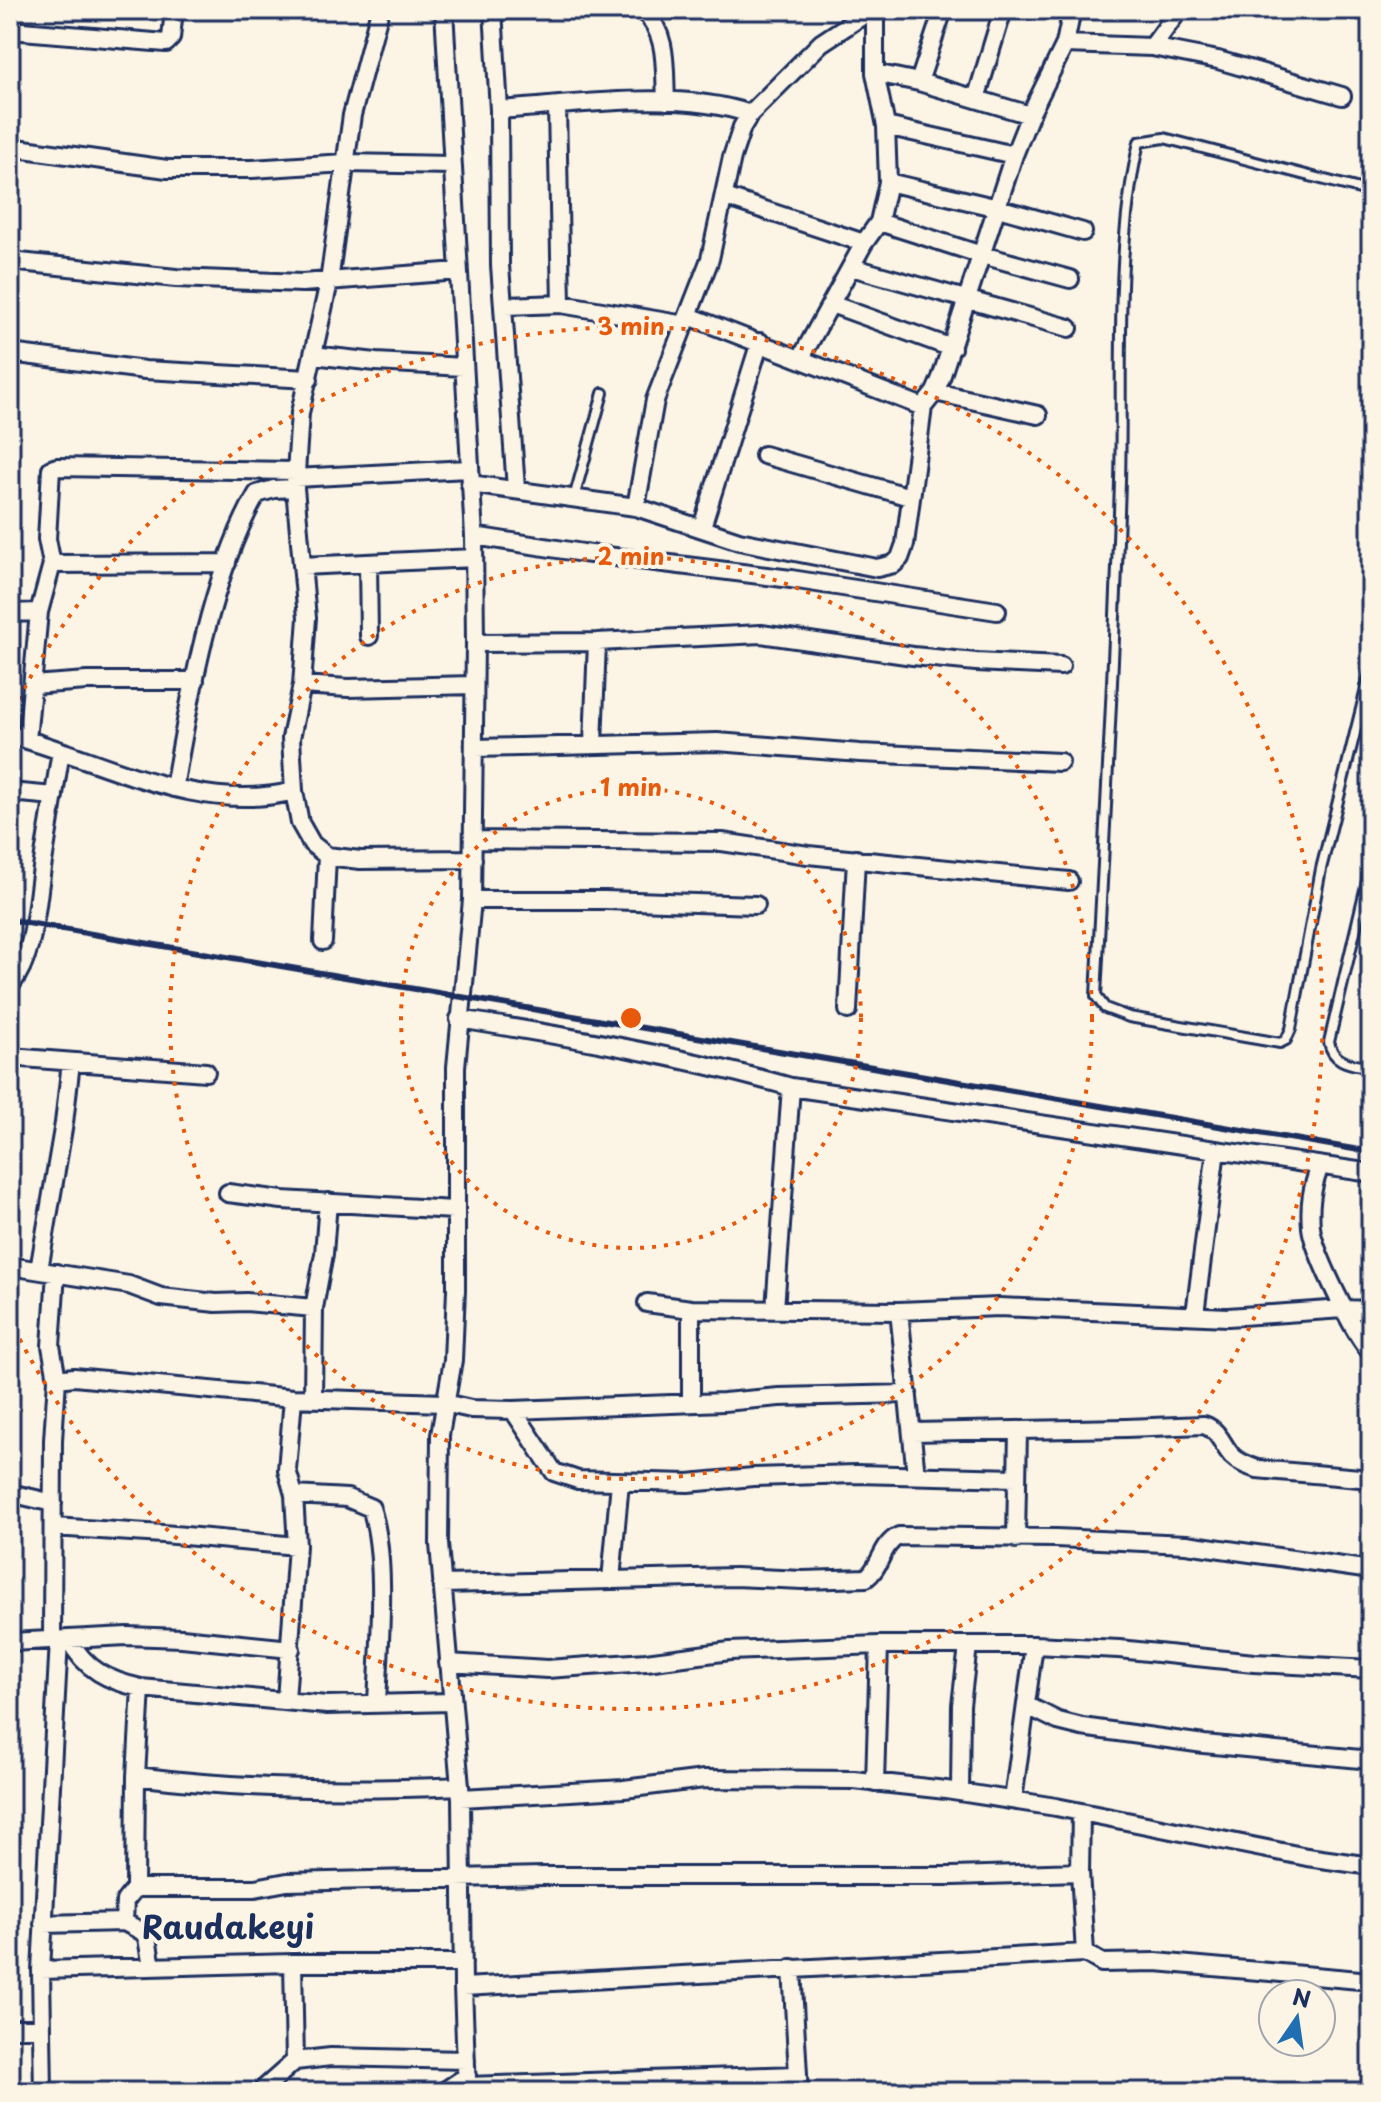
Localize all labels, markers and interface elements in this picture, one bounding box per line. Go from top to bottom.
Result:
text: 3 min [597,307,665,343]
text: 2 min [597,537,665,573]
text: 1 min [600,768,662,804]
centre of rings [617,1004,645,1032]
district label: Raudakeyi [142,1902,314,1950]
north arrow [1257,1978,1337,2058]
text: N [1290,1979,1314,2015]

